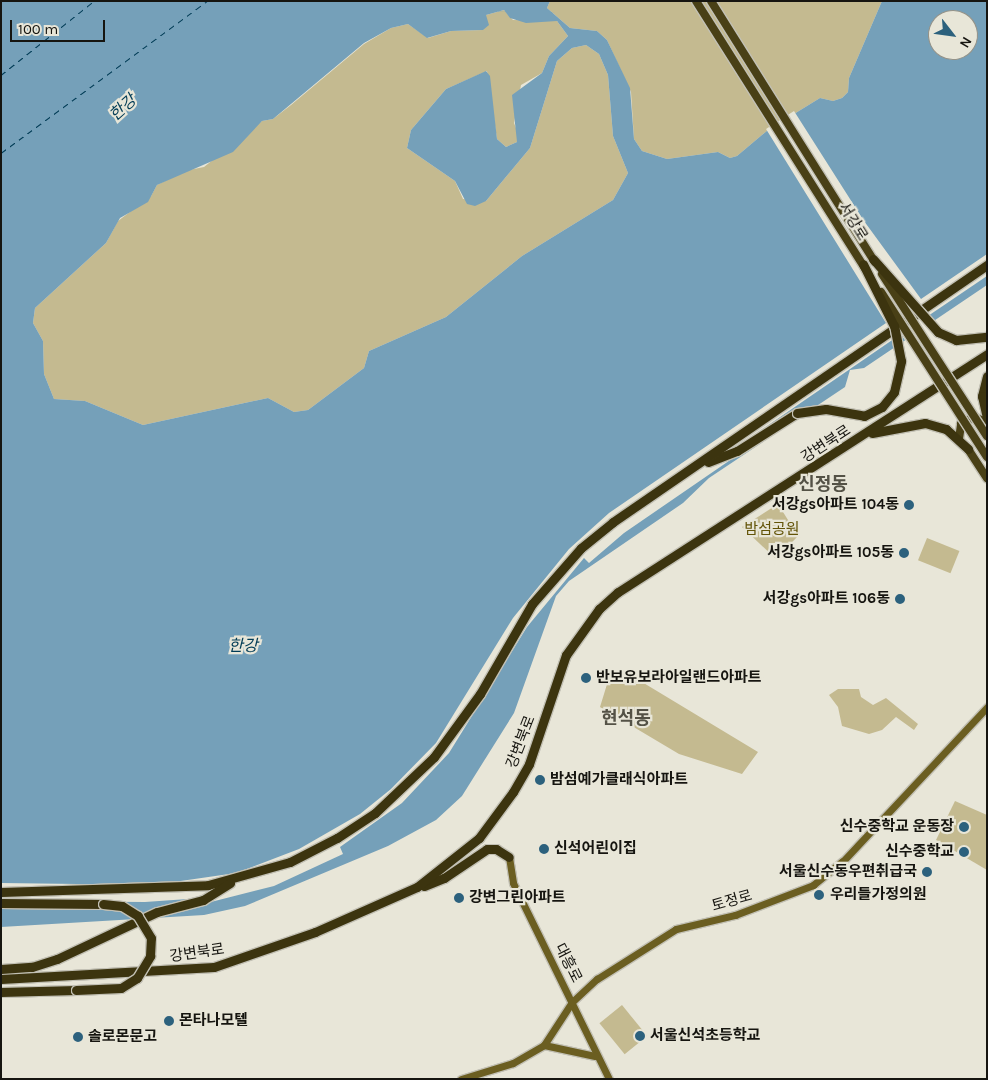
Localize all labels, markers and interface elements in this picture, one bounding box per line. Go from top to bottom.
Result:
scale bar [12,10,108,42]
north arrow [928,10,978,60]
text: 100 m [18,20,58,38]
text: N [956,34,975,51]
water label: 한강 [106,91,140,125]
street label: 서강로 [834,200,872,244]
street label: 강변북로 [798,421,854,467]
district label: 신정동 [798,473,848,495]
place label: 서강gs아파트 104동 [772,496,899,514]
marker: 서강gs아파트 104동 [903,499,915,511]
park label: 밤섬공원 [744,521,800,539]
place label: 서강gs아파트 105동 [767,544,894,562]
marker: 서강gs아파트 105동 [898,547,910,559]
place label: 서강gs아파트 106동 [763,590,890,608]
marker: 서강gs아파트 106동 [894,593,906,605]
water label: 한강 [228,636,258,656]
place label: 반보유보라아일랜드아파트 [596,669,762,687]
marker: 반보유보라아일랜드아파트 [580,672,592,684]
district label: 현석동 [601,707,651,729]
street label: 강변북로 [503,713,539,771]
place label: 밤섬예가클래식아파트 [550,771,688,789]
marker: 밤섬예가클래식아파트 [534,774,546,786]
place label: 신수중학교 운동장 [840,818,954,836]
marker: 신수중학교 운동장 [958,821,970,833]
place label: 신석어린이집 [554,840,637,858]
marker: 신석어린이집 [538,843,550,855]
place label: 신수중학교 [885,843,954,861]
marker: 신수중학교 [958,846,970,858]
place label: 서울신수동우편취급국 [779,863,917,881]
marker: 서울신수동우편취급국 [921,866,933,878]
place label: 우리들가정의원 [830,886,927,904]
street label: 토정로 [710,887,754,915]
marker: 우리들가정의원 [812,888,826,902]
place label: 강변그린아파트 [469,889,566,907]
marker: 강변그린아파트 [453,892,465,904]
street label: 강변북로 [168,940,226,966]
street label: 대흥로 [551,940,585,986]
place label: 몬타나모텔 [179,1012,248,1030]
marker: 몬타나모텔 [163,1015,175,1027]
place label: 서울신석초등학교 [650,1027,760,1045]
place label: 솔로몬문고 [88,1028,157,1046]
marker: 서울신석초등학교 [634,1030,646,1042]
marker: 솔로몬문고 [72,1031,84,1043]

